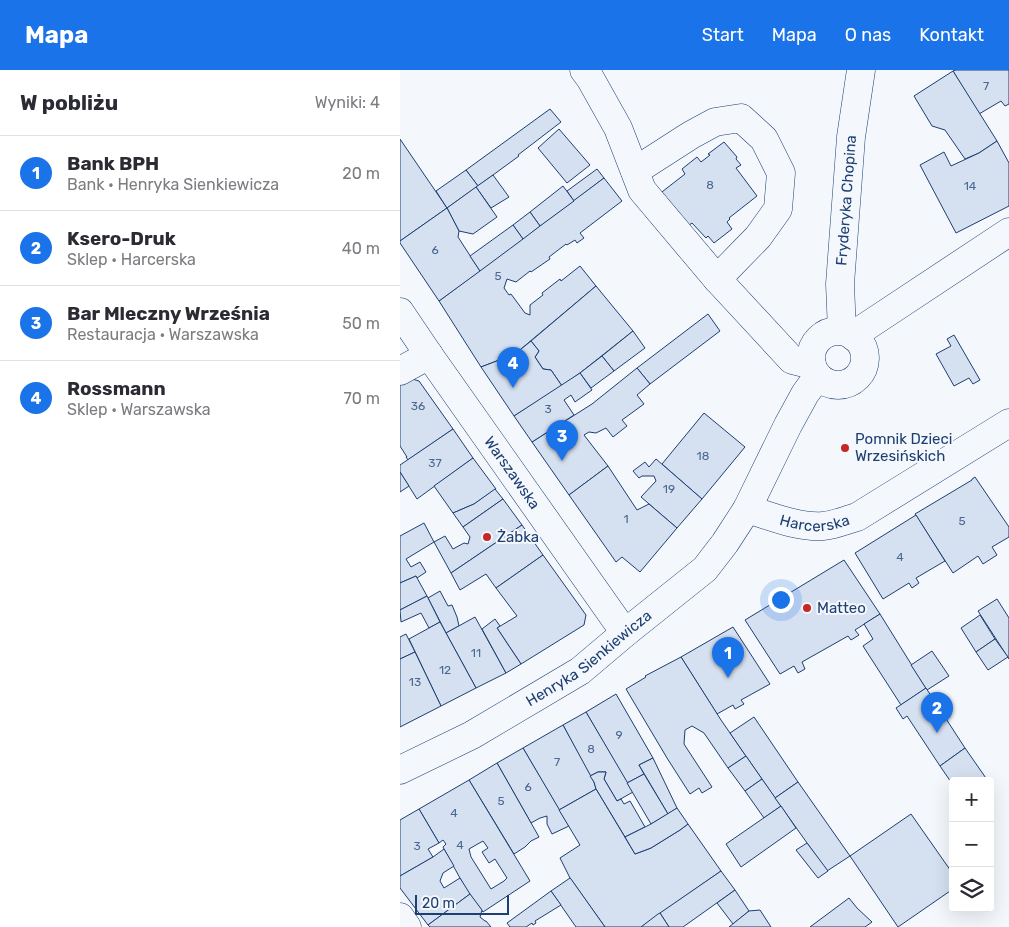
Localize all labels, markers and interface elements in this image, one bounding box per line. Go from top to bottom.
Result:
text: Mapa [25,21,88,49]
text: Start [702,24,744,46]
text: Mapa [772,24,817,46]
text: O nas [845,24,891,46]
text: Kontakt [919,24,984,46]
house number: 7 [983,79,989,93]
text: W pobliżu [20,90,118,115]
text: Wyniki: 4 [315,93,380,112]
street label: Fryderyka Chopina [832,134,860,266]
text: Bank BPH [67,152,159,175]
text: 1 [32,164,40,183]
text: 20 m [342,164,380,183]
text: Bank · Henryka Sienkiewicza [67,175,279,194]
house number: 8 [706,178,714,192]
house number: 14 [964,179,977,193]
text: Ksero-Druk [67,227,176,250]
text: 2 [31,239,41,258]
text: 40 m [342,239,380,258]
house number: 6 [431,243,439,257]
text: Sklep · Harcerska [67,250,196,269]
house number: 5 [494,269,502,283]
text: Bar Mleczny Września [67,302,270,325]
text: 3 [31,314,41,333]
text: 50 m [342,314,380,333]
text: Restauracja · Warszawska [67,325,259,344]
pin: 4 [497,347,529,388]
text: Rossmann [67,377,166,400]
text: 4 [31,389,41,408]
text: 70 m [343,389,380,408]
house number: 36 [411,399,425,413]
text: Sklep · Warszawska [67,400,211,419]
house number: 3 [544,402,552,416]
pin: 3 [546,420,578,461]
place label: Pomnik Dzieci Wrzesińskich [855,430,952,465]
street label: Warszawska [480,433,544,513]
marker: Pomnik Dzieci Wrzesińskich [839,442,851,454]
house number: 18 [697,449,709,463]
house number: 37 [428,456,442,470]
house number: 19 [663,482,675,496]
street label: Harcerska [778,511,852,535]
house number: 1 [623,512,629,526]
house number: 5 [958,514,966,528]
place label: Żabka [497,528,539,546]
marker: Żabka [481,531,493,543]
house number: 4 [896,550,904,564]
your location [768,587,794,613]
place label: Matteo [817,599,866,617]
marker: Matteo [801,602,813,614]
street label: Henryka Sienkiewicza [523,606,655,710]
pin: 1 [712,637,744,678]
house number: 11 [471,646,481,660]
house number: 12 [439,663,451,677]
house number: 13 [409,675,421,689]
pin: 2 [921,692,953,733]
house number: 9 [615,728,623,742]
house number: 8 [587,742,595,756]
house number: 7 [554,755,560,769]
map controls [949,777,994,912]
button: + [949,777,994,822]
house number: 6 [524,780,532,794]
house number: 5 [497,794,505,808]
house number: 4 [450,806,458,820]
button: − [949,822,994,867]
house number: 4 [456,838,464,852]
house number: 3 [413,839,421,853]
button: layers [949,867,994,912]
scale bar [415,892,509,915]
text: 20 m [422,895,455,912]

